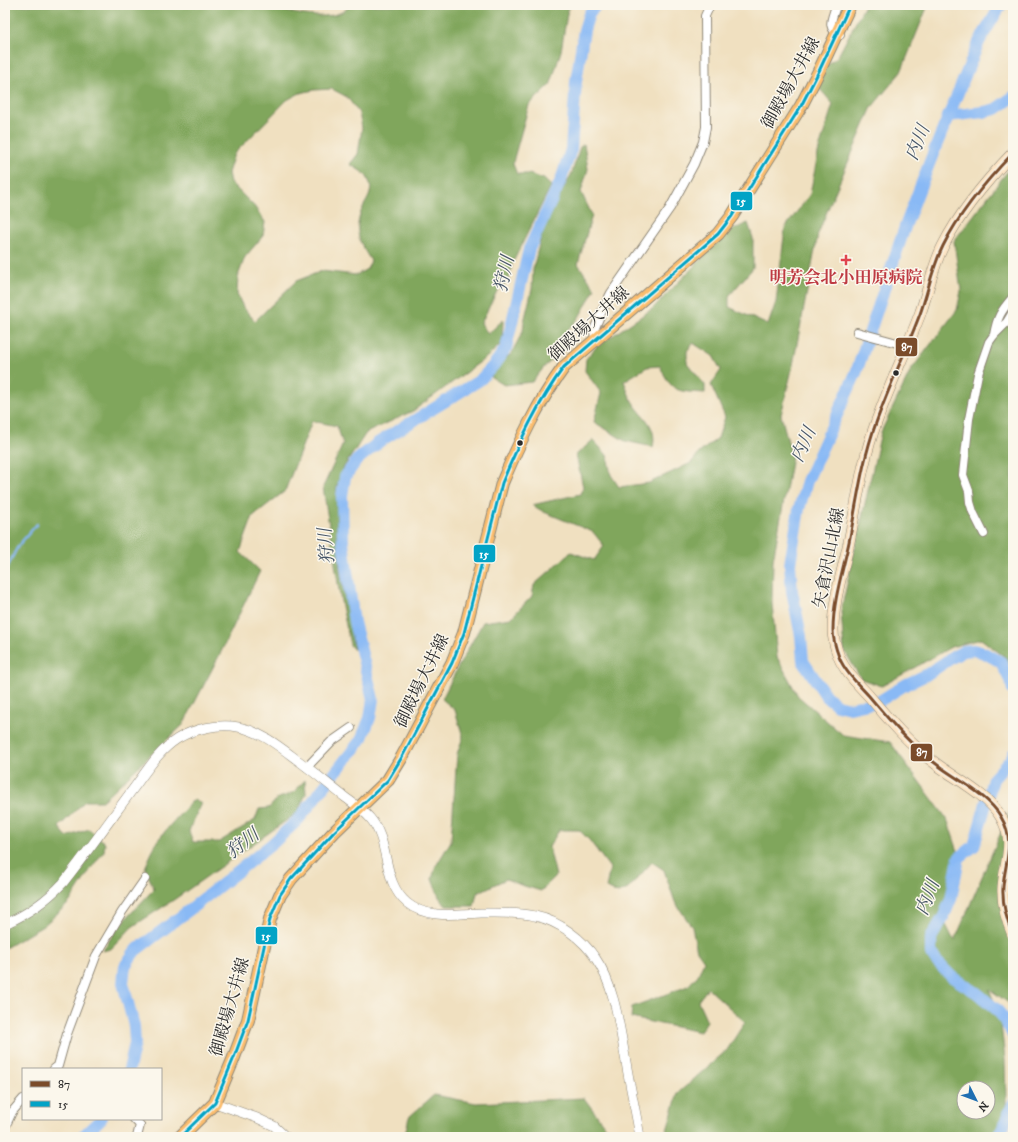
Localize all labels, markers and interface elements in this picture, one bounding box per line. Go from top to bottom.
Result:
street label: 御殿場大井線 [757,33,825,133]
water label: 内川 [901,120,936,164]
line badge: 15 [730,191,753,211]
text: 15 [736,195,746,209]
water label: 狩川 [490,252,520,294]
marker: 明芳会北小田原病院 [840,254,852,266]
place label: 明芳会北小田原病院 [770,267,923,289]
street label: 御殿場大井線 [544,282,634,366]
line badge: 87 [895,337,918,357]
text: 87 [901,341,913,355]
unlabelled marker [891,368,901,378]
water label: 内川 [787,422,822,466]
unlabelled marker [515,438,525,448]
street label: 矢倉沢山北線 [808,506,850,610]
water label: 狩川 [314,525,340,565]
line badge: 15 [473,544,496,563]
text: 15 [479,548,489,562]
street label: 御殿場大井線 [390,630,454,732]
line badge: 87 [910,743,933,762]
text: 87 [916,746,928,760]
water label: 狩川 [222,823,266,864]
water label: 内川 [911,875,945,919]
line badge: 15 [255,926,278,945]
text: 15 [261,930,271,944]
street label: 御殿場大井線 [205,955,255,1059]
legend [22,1068,162,1120]
text: 87 [58,1077,70,1092]
north arrow [956,1080,996,1120]
text: 15 [58,1097,68,1112]
text: N [974,1098,991,1114]

